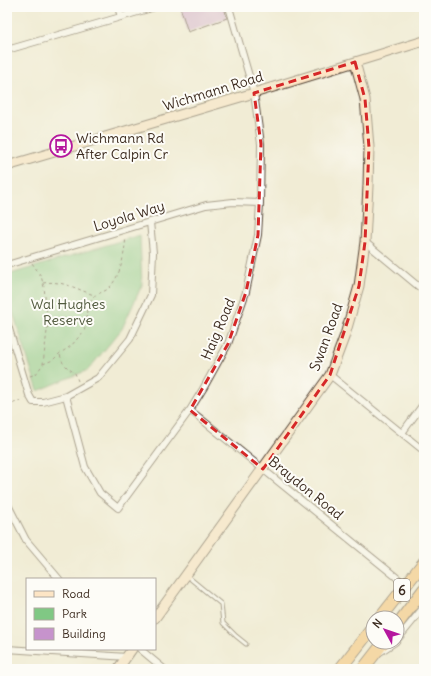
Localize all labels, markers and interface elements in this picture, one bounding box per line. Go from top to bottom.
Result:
street label: Wichmann Road [161,67,265,115]
place label: Wichmann Rd After Calpin Cr [76,129,169,163]
bus stop icon: Wichmann Rd After Calpin Cr [48,133,74,159]
street label: Loyola Way [91,197,167,235]
park label: Wal Hughes Reserve [31,295,105,329]
street label: Haig Road [197,295,239,363]
street label: Swan Road [305,301,347,373]
street label: Braydon Road [265,452,347,524]
legend [26,578,156,650]
road number: 6 [394,579,410,601]
text: Road [62,586,90,601]
text: Park [62,606,87,621]
north arrow [365,610,405,650]
text: N [370,616,385,631]
text: Building [62,626,106,641]

